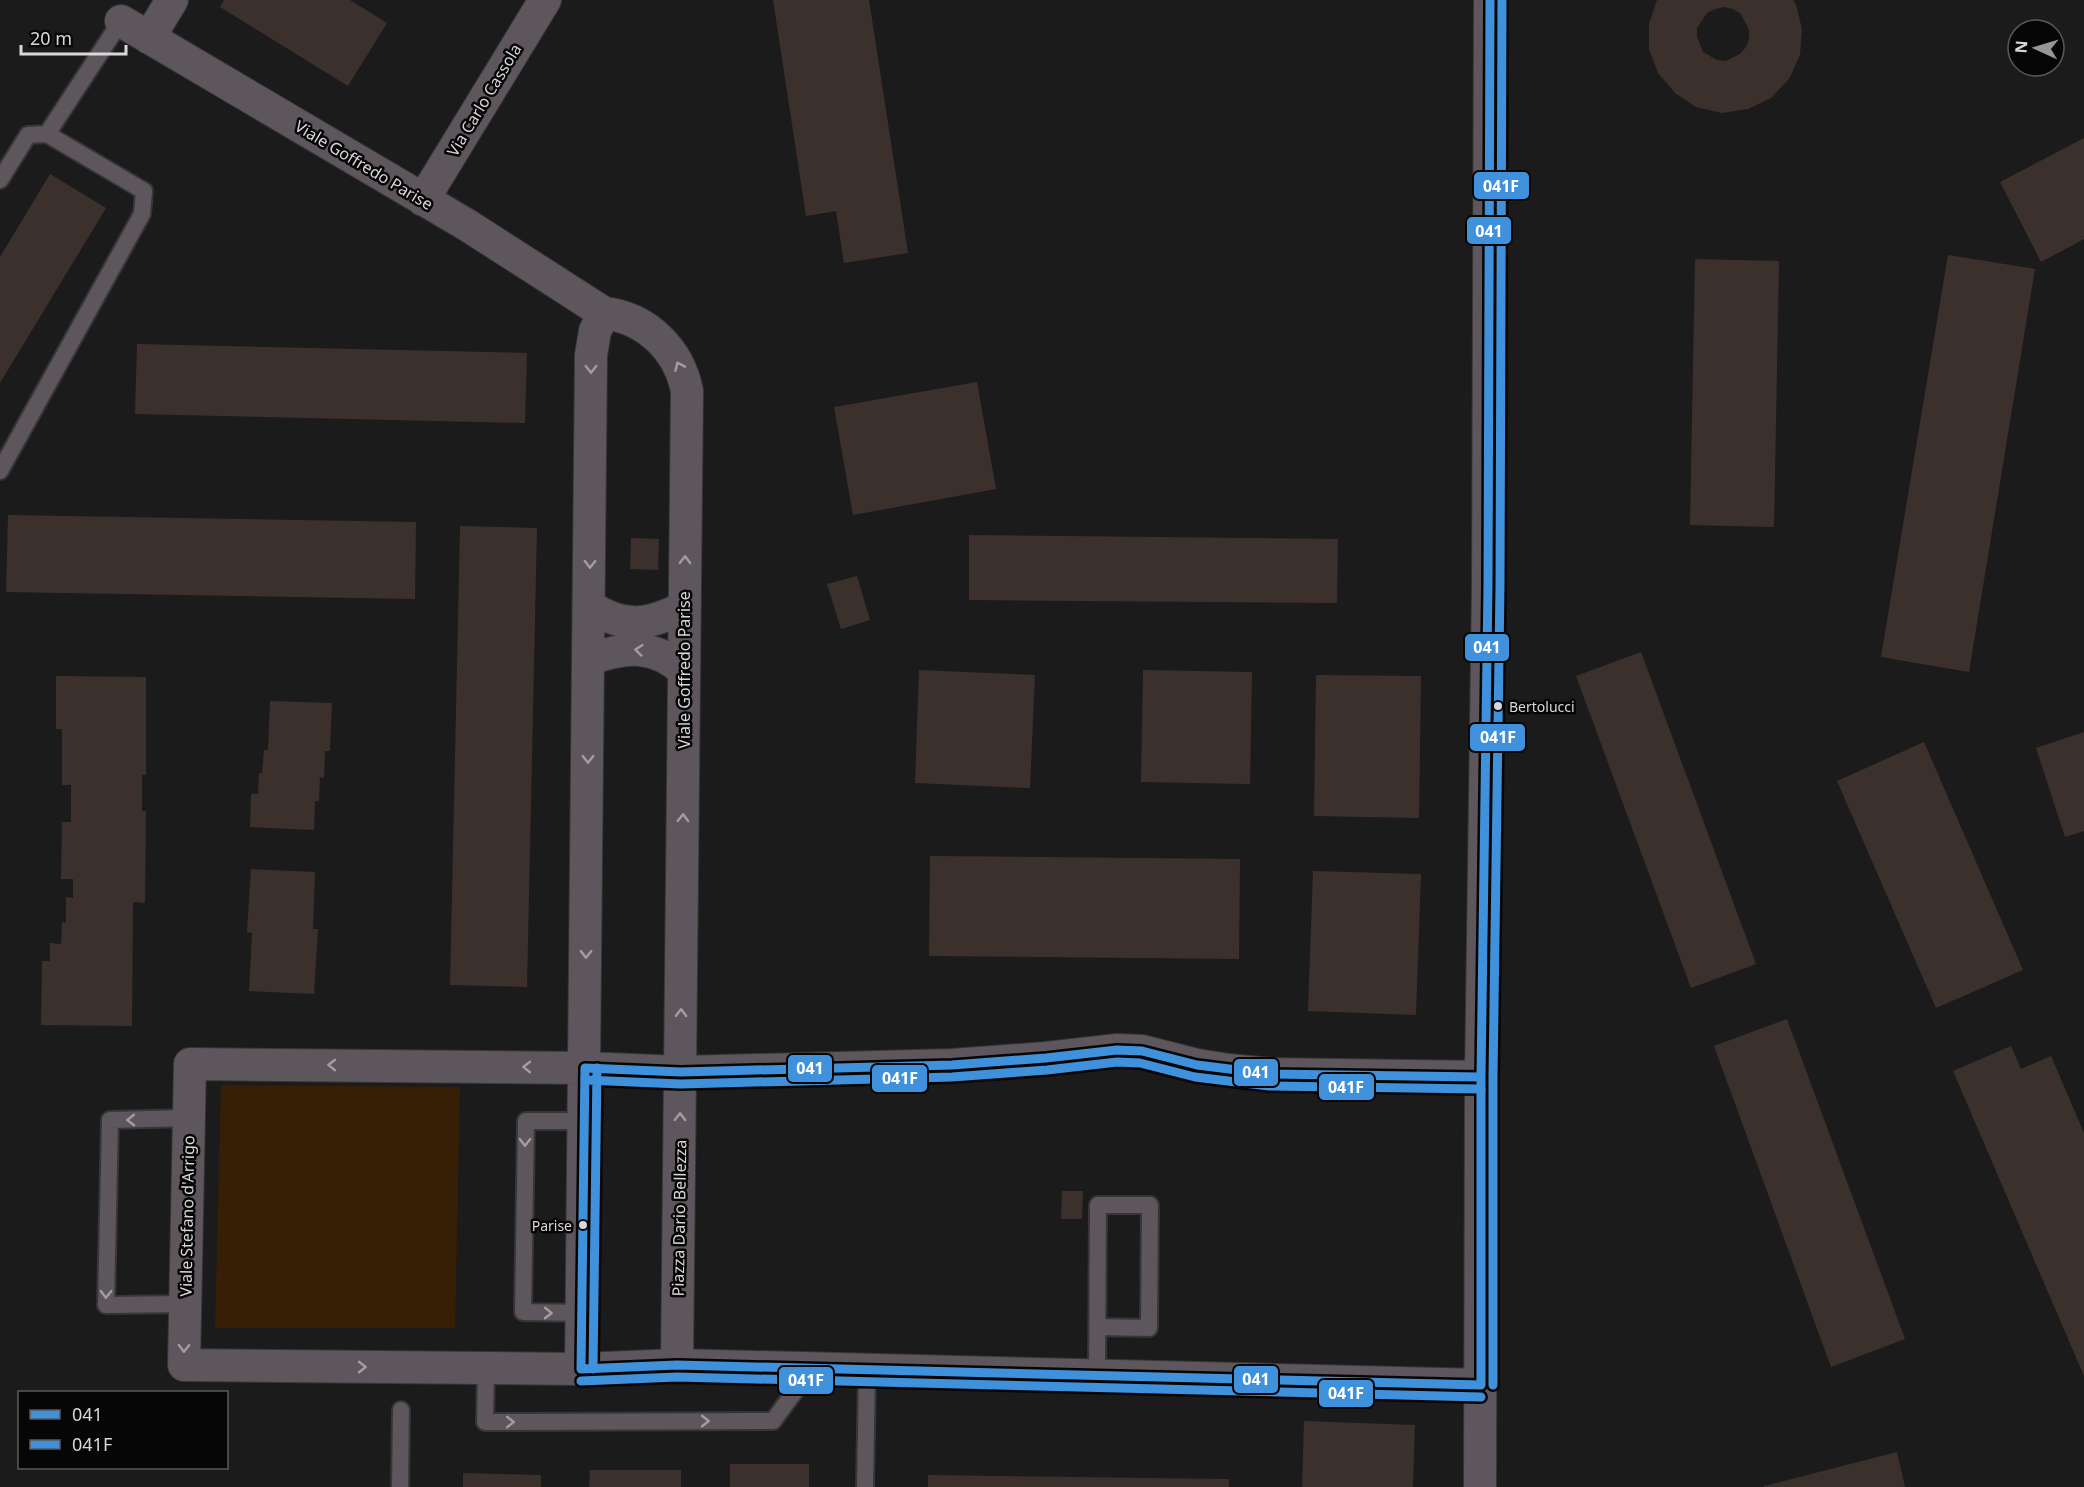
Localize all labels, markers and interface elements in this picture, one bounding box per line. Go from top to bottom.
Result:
scale bar [21,18,126,56]
north arrow [2006,18,2066,78]
text: 20 m [30,26,72,50]
street label: Via Carlo Cassola [442,40,526,160]
text: N [2010,40,2032,54]
street label: Viale Goffredo Parise [291,115,437,215]
line badge: 041F [1473,171,1530,200]
text: 041F [1483,175,1519,197]
line badge: 041 [1466,216,1512,245]
text: 041 [1475,220,1503,242]
one-way arrow [674,362,686,373]
one-way arrow [585,365,597,374]
one-way arrow [679,556,691,565]
one-way arrow [584,560,596,569]
street label: Viale Goffredo Parise [673,591,695,749]
line badge: 041 [1464,633,1510,662]
text: 041 [1473,636,1501,658]
one-way arrow [635,644,644,657]
place label: Bertolucci [1509,697,1575,716]
marker: Bertolucci [1492,700,1504,712]
line badge: 041F [1469,723,1526,752]
text: 041F [1480,726,1516,748]
one-way arrow [582,755,594,764]
one-way arrow [677,814,689,823]
one-way arrow [580,950,592,959]
one-way arrow [675,1009,687,1018]
line badge: 041 [787,1054,833,1083]
text: 041 [796,1057,824,1079]
line badge: 041 [1233,1058,1279,1087]
one-way arrow [327,1059,336,1071]
one-way arrow [522,1061,531,1073]
text: 041 [1242,1061,1270,1083]
line badge: 041F [871,1064,928,1093]
text: 041F [882,1067,918,1089]
line badge: 041F [1318,1073,1375,1101]
text: 041F [1328,1076,1364,1098]
one-way arrow [126,1113,135,1126]
one-way arrow [674,1113,686,1122]
street label: Viale Stefano d'Arrigo [175,1135,199,1297]
one-way arrow [519,1137,531,1146]
street label: Piazza Dario Bellezza [667,1139,691,1297]
place label: Parise [532,1216,572,1235]
marker: Parise [577,1219,589,1231]
one-way arrow [100,1289,112,1298]
one-way arrow [543,1307,552,1319]
one-way arrow [178,1344,190,1353]
one-way arrow [358,1360,367,1373]
line badge: 041 [1233,1365,1279,1394]
line badge: 041F [778,1366,834,1395]
text: 041 [1242,1368,1270,1390]
text: 041F [788,1369,824,1391]
line badge: 041F [1318,1379,1374,1408]
text: 041F [1328,1382,1364,1404]
legend [18,1391,228,1469]
text: 041 [72,1402,103,1426]
one-way arrow [701,1415,710,1427]
one-way arrow [506,1416,515,1428]
text: 041F [72,1432,112,1456]

